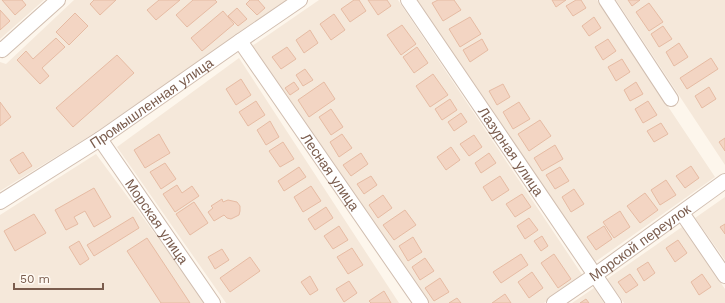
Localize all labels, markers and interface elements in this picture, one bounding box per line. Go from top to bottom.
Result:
street label: Промышленная улица [87,54,216,151]
street label: Лазурная улица [475,104,547,199]
street label: Лесная улица [298,130,363,214]
street label: Морская улица [122,176,192,267]
street label: Морской переулок [586,200,694,284]
scale bar [14,265,103,291]
text: 50 m [20,272,50,286]

